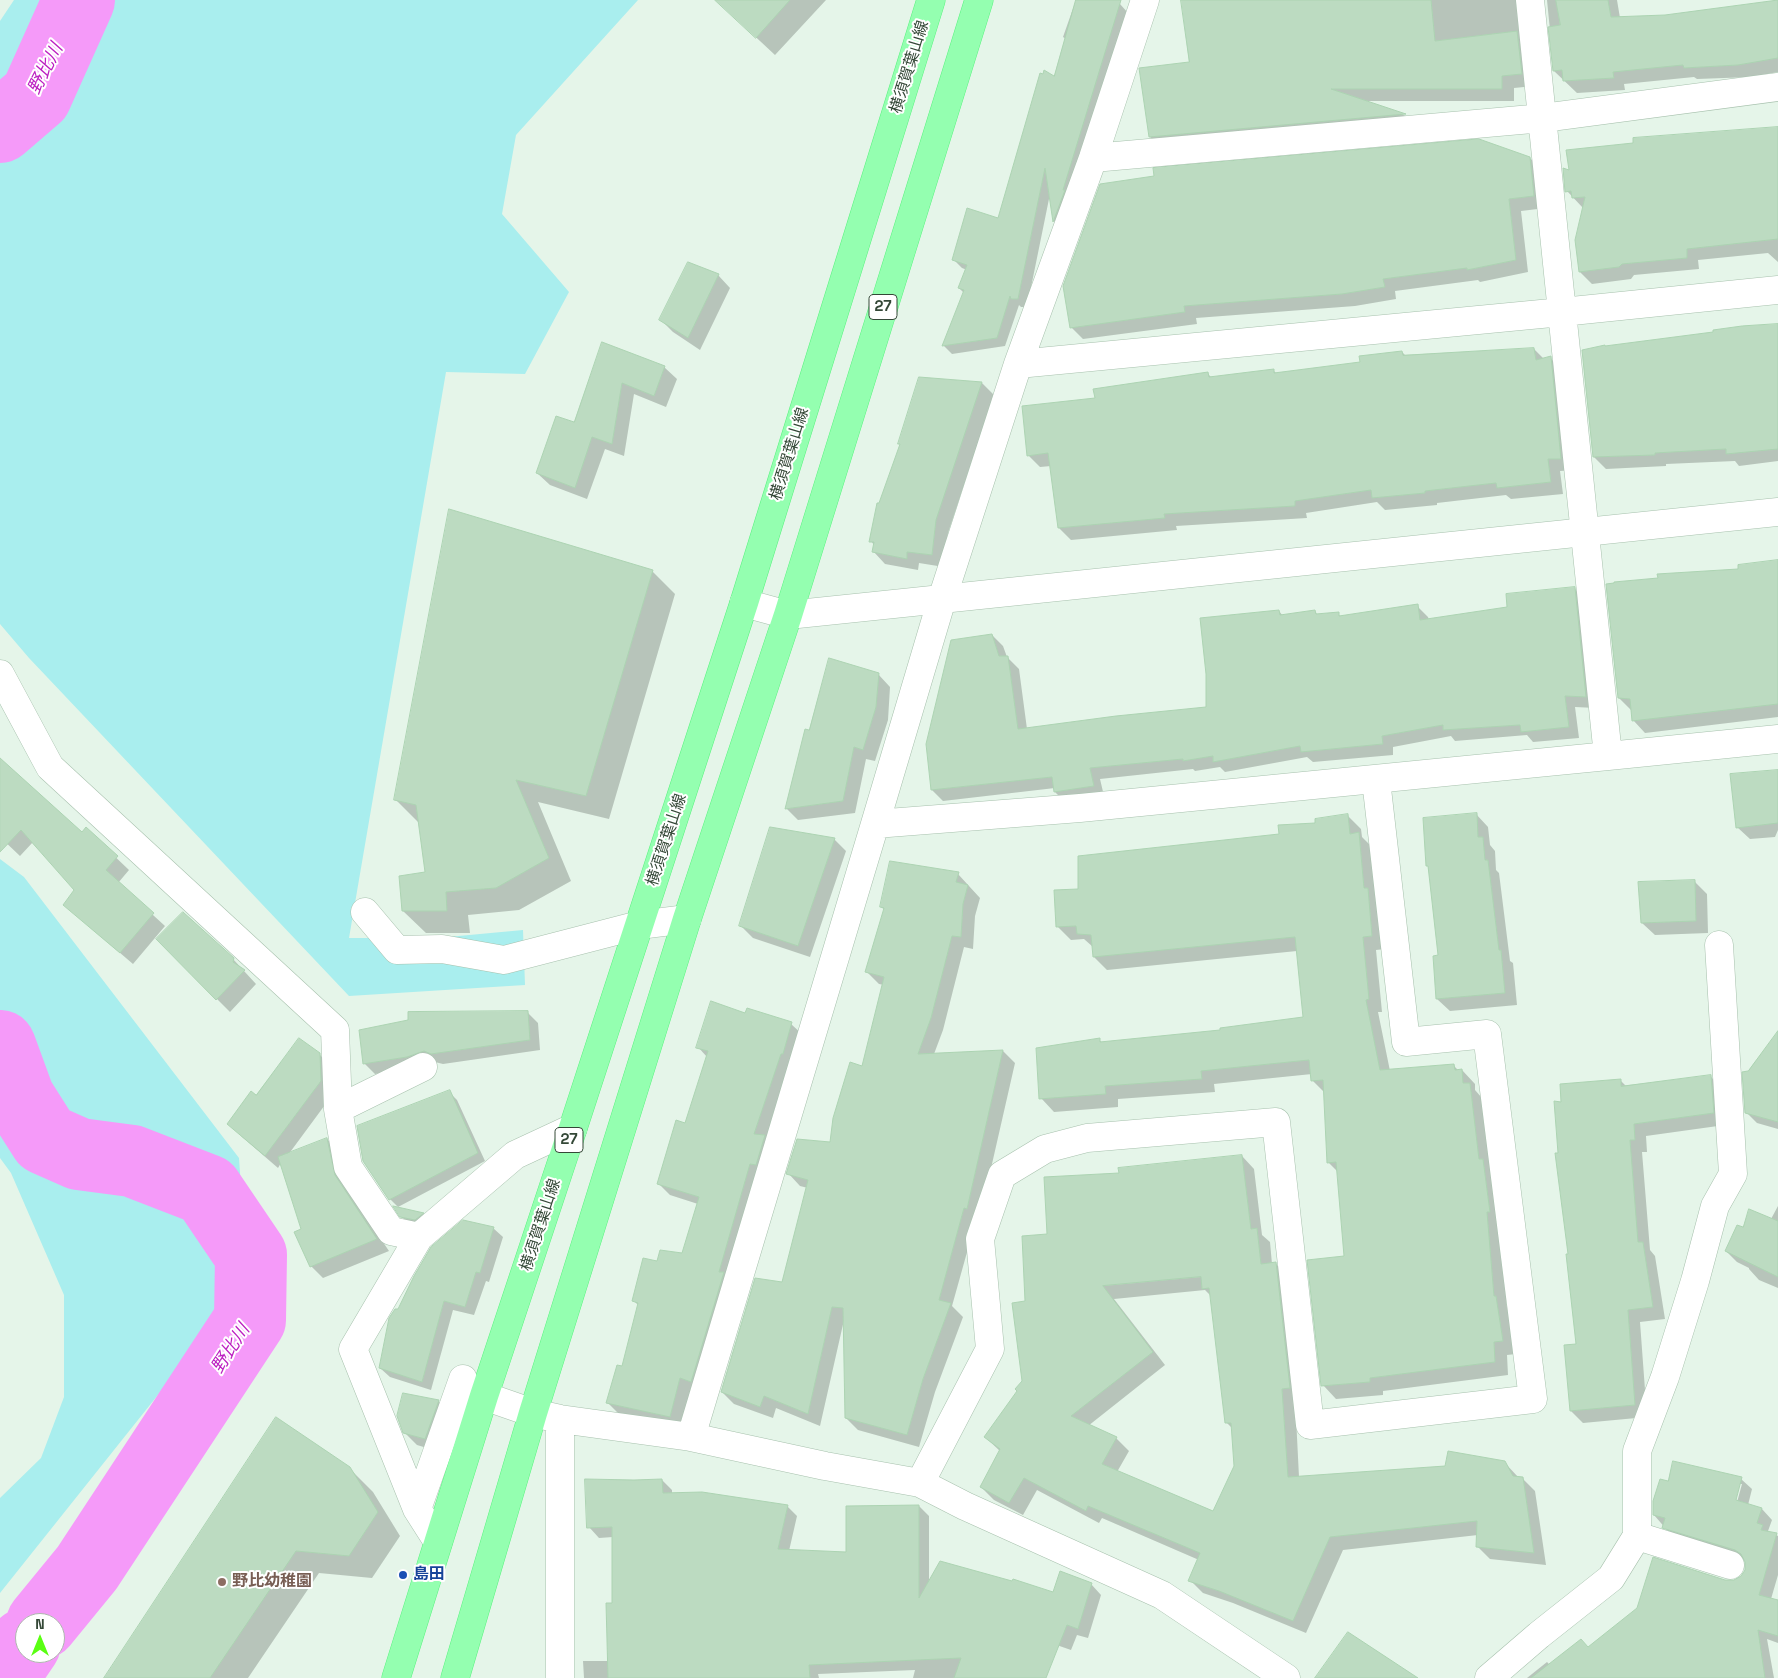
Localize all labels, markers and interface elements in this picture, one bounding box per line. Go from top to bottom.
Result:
street label: 横須賀葉山線 [887,18,933,116]
water label: 野比川 [24,40,68,98]
road number: 27 [869,294,897,320]
street label: 横須賀葉山線 [767,405,813,503]
street label: 横須賀葉山線 [643,791,691,889]
road number: 27 [555,1128,583,1152]
street label: 横須賀葉山線 [517,1176,565,1274]
water label: 野比川 [207,1320,255,1378]
place label: 島田 [413,1565,445,1585]
marker: 島田 [397,1569,409,1581]
place label: 野比幼稚園 [232,1572,312,1592]
marker: 野比幼稚園 [216,1576,228,1588]
north arrow [15,1613,65,1663]
text: N [35,1615,45,1633]

